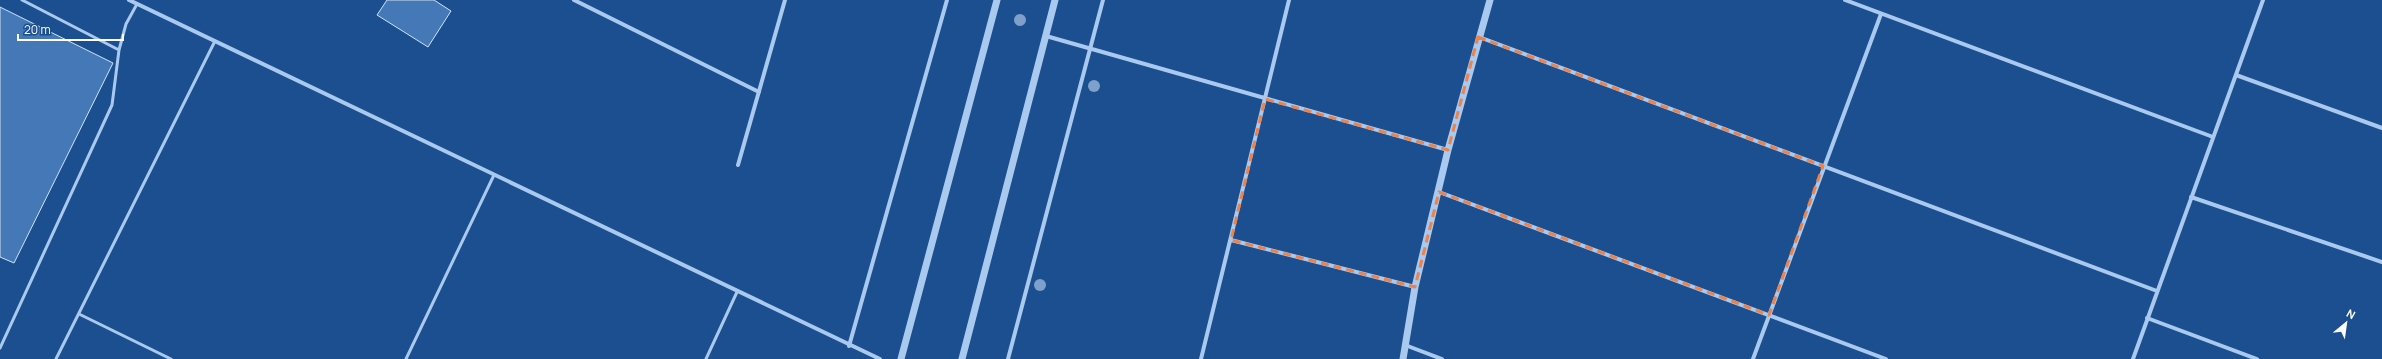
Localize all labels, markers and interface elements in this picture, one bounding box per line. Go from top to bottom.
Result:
scale bar [18,16,123,42]
text: 20 m [24,21,51,38]
north arrow [2326,303,2366,343]
text: N [2344,305,2358,322]

